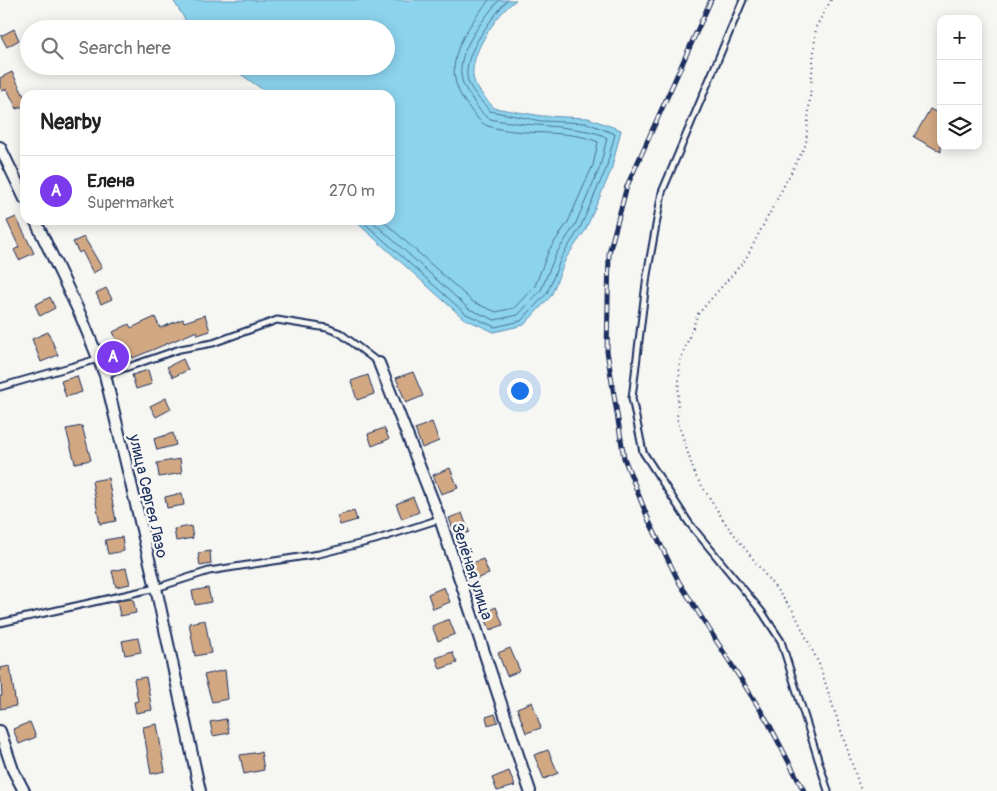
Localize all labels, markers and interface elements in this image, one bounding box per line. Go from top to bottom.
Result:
map controls [937,15,982,150]
button: + [937,15,982,60]
search box [20,20,395,75]
icon: search [38,34,66,62]
text: Search here [78,36,171,60]
button: − [937,60,982,105]
button: layers [937,105,982,150]
text: Nearby [40,109,101,136]
text: Елена [87,169,135,193]
text: A [51,181,61,201]
text: 270 m [329,181,375,201]
text: Supermarket [87,193,174,213]
pin: A [97,338,129,376]
your location [507,378,533,404]
street label: улица Сергея Лазо [124,431,172,560]
street label: Зелёная улица [447,520,497,622]

